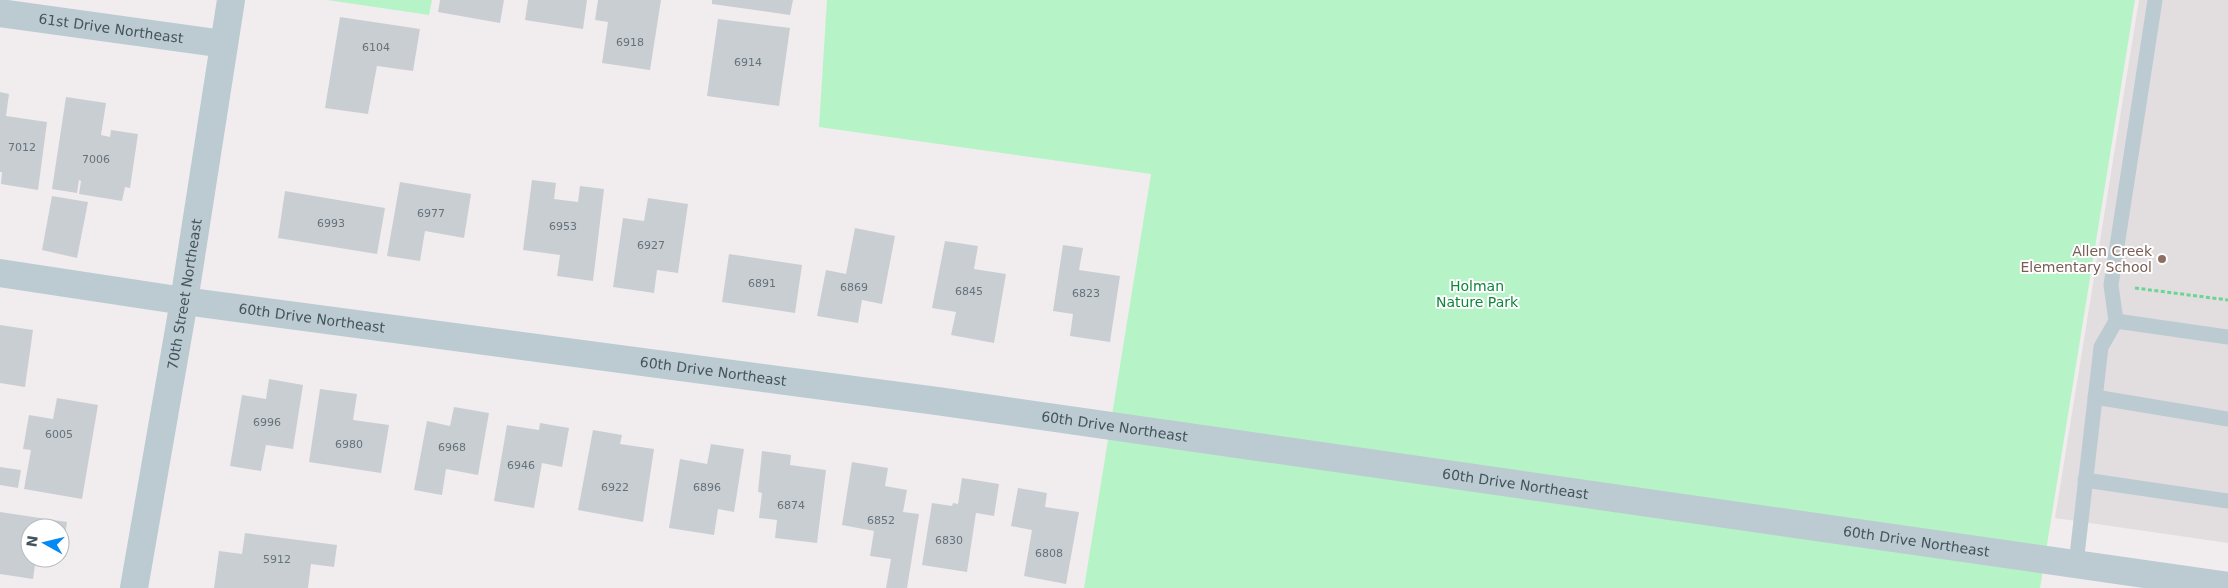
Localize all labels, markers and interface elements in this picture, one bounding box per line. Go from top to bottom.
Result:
street label: 61st Drive Northeast [37,10,185,46]
house number: 6918 [616,36,644,49]
house number: 6104 [362,41,390,54]
house number: 6914 [734,56,762,69]
house number: 7012 [8,141,36,154]
house number: 7006 [82,153,110,166]
house number: 6977 [417,207,445,220]
street label: 70th Street Northeast [164,217,205,371]
house number: 6993 [317,217,345,230]
house number: 6953 [549,220,577,233]
house number: 6927 [637,239,665,252]
place label: Allen Creek Elementary School [2020,243,2153,275]
marker: Allen Creek Elementary School [2156,253,2168,265]
house number: 6891 [748,277,776,290]
park label: Holman Nature Park [1436,278,1519,310]
house number: 6869 [840,281,868,294]
house number: 6845 [955,285,983,298]
house number: 6823 [1072,287,1100,300]
street label: 60th Drive Northeast [237,300,387,336]
street label: 60th Drive Northeast [639,354,788,389]
street label: 60th Drive Northeast [1040,408,1189,445]
house number: 6996 [253,416,281,429]
house number: 6005 [45,428,73,441]
house number: 6980 [335,438,363,451]
house number: 6968 [438,441,466,454]
house number: 6946 [507,459,535,472]
street label: 60th Drive Northeast [1441,465,1590,502]
house number: 6922 [601,481,629,494]
house number: 6896 [693,481,721,494]
house number: 6874 [777,499,805,512]
house number: 6852 [867,514,895,527]
north arrow [20,518,70,568]
street label: 60th Drive Northeast [1842,523,1991,560]
text: N [23,534,41,548]
house number: 6830 [935,534,963,547]
house number: 6808 [1035,547,1063,560]
house number: 5912 [263,553,291,566]

